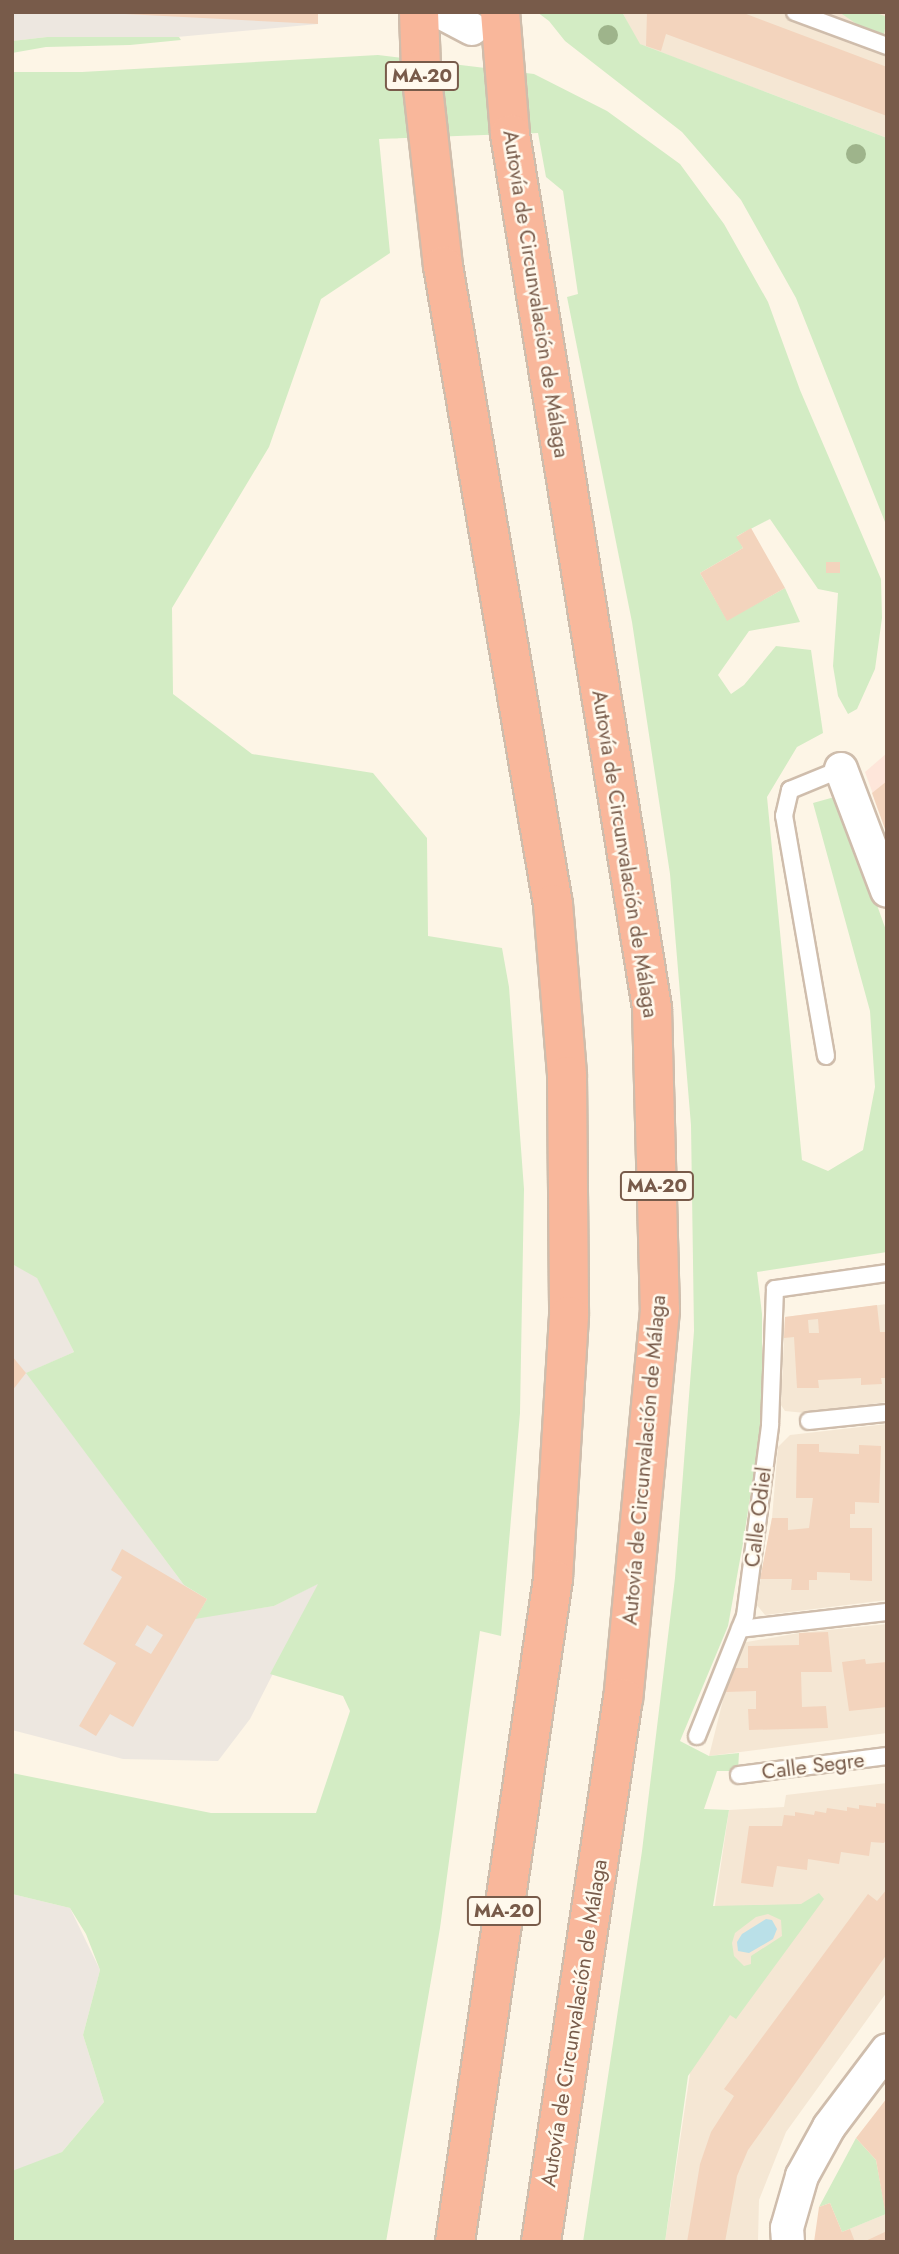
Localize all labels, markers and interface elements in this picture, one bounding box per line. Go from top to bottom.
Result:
road number: MA-20 [384,60,460,92]
street label: Autovía de Circunvalación de Málaga [498,128,574,460]
street label: Autovía de Circunvalación de Málaga [587,688,663,1020]
road number: MA-20 [618,1170,696,1202]
street label: Autovía de Circunvalación de Málaga [617,1294,671,1626]
street label: Calle Odiel [739,1465,777,1569]
street label: Calle Segre [760,1747,866,1785]
street label: Autovía de Circunvalación de Málaga [536,1857,612,2189]
road number: MA-20 [466,1896,542,1926]

